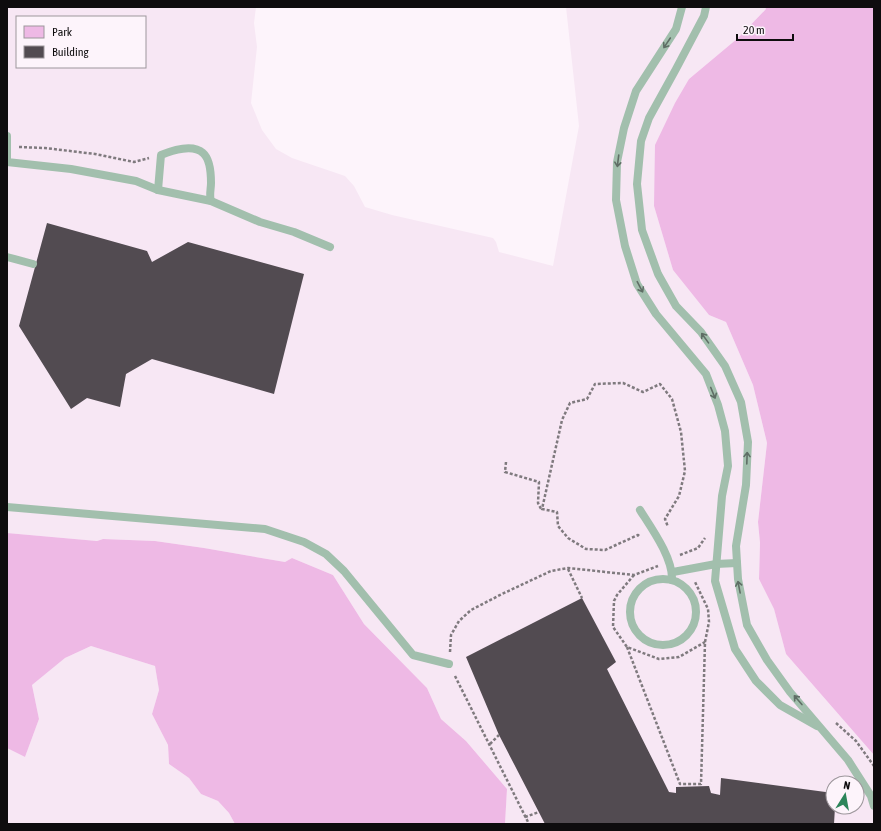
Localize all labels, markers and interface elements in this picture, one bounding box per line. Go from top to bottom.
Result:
legend [16,16,146,68]
scale bar [737,16,793,42]
text: 20 m [743,23,765,37]
text: Park [52,25,73,39]
one-way arrow [663,37,671,48]
text: Building [52,45,90,59]
one-way arrow [614,154,621,167]
one-way arrow [636,281,644,293]
one-way arrow [701,333,710,344]
one-way arrow [710,387,718,399]
one-way arrow [743,452,751,465]
one-way arrow [735,581,743,594]
one-way arrow [793,695,802,706]
north arrow [825,775,865,815]
text: N [843,779,851,792]

